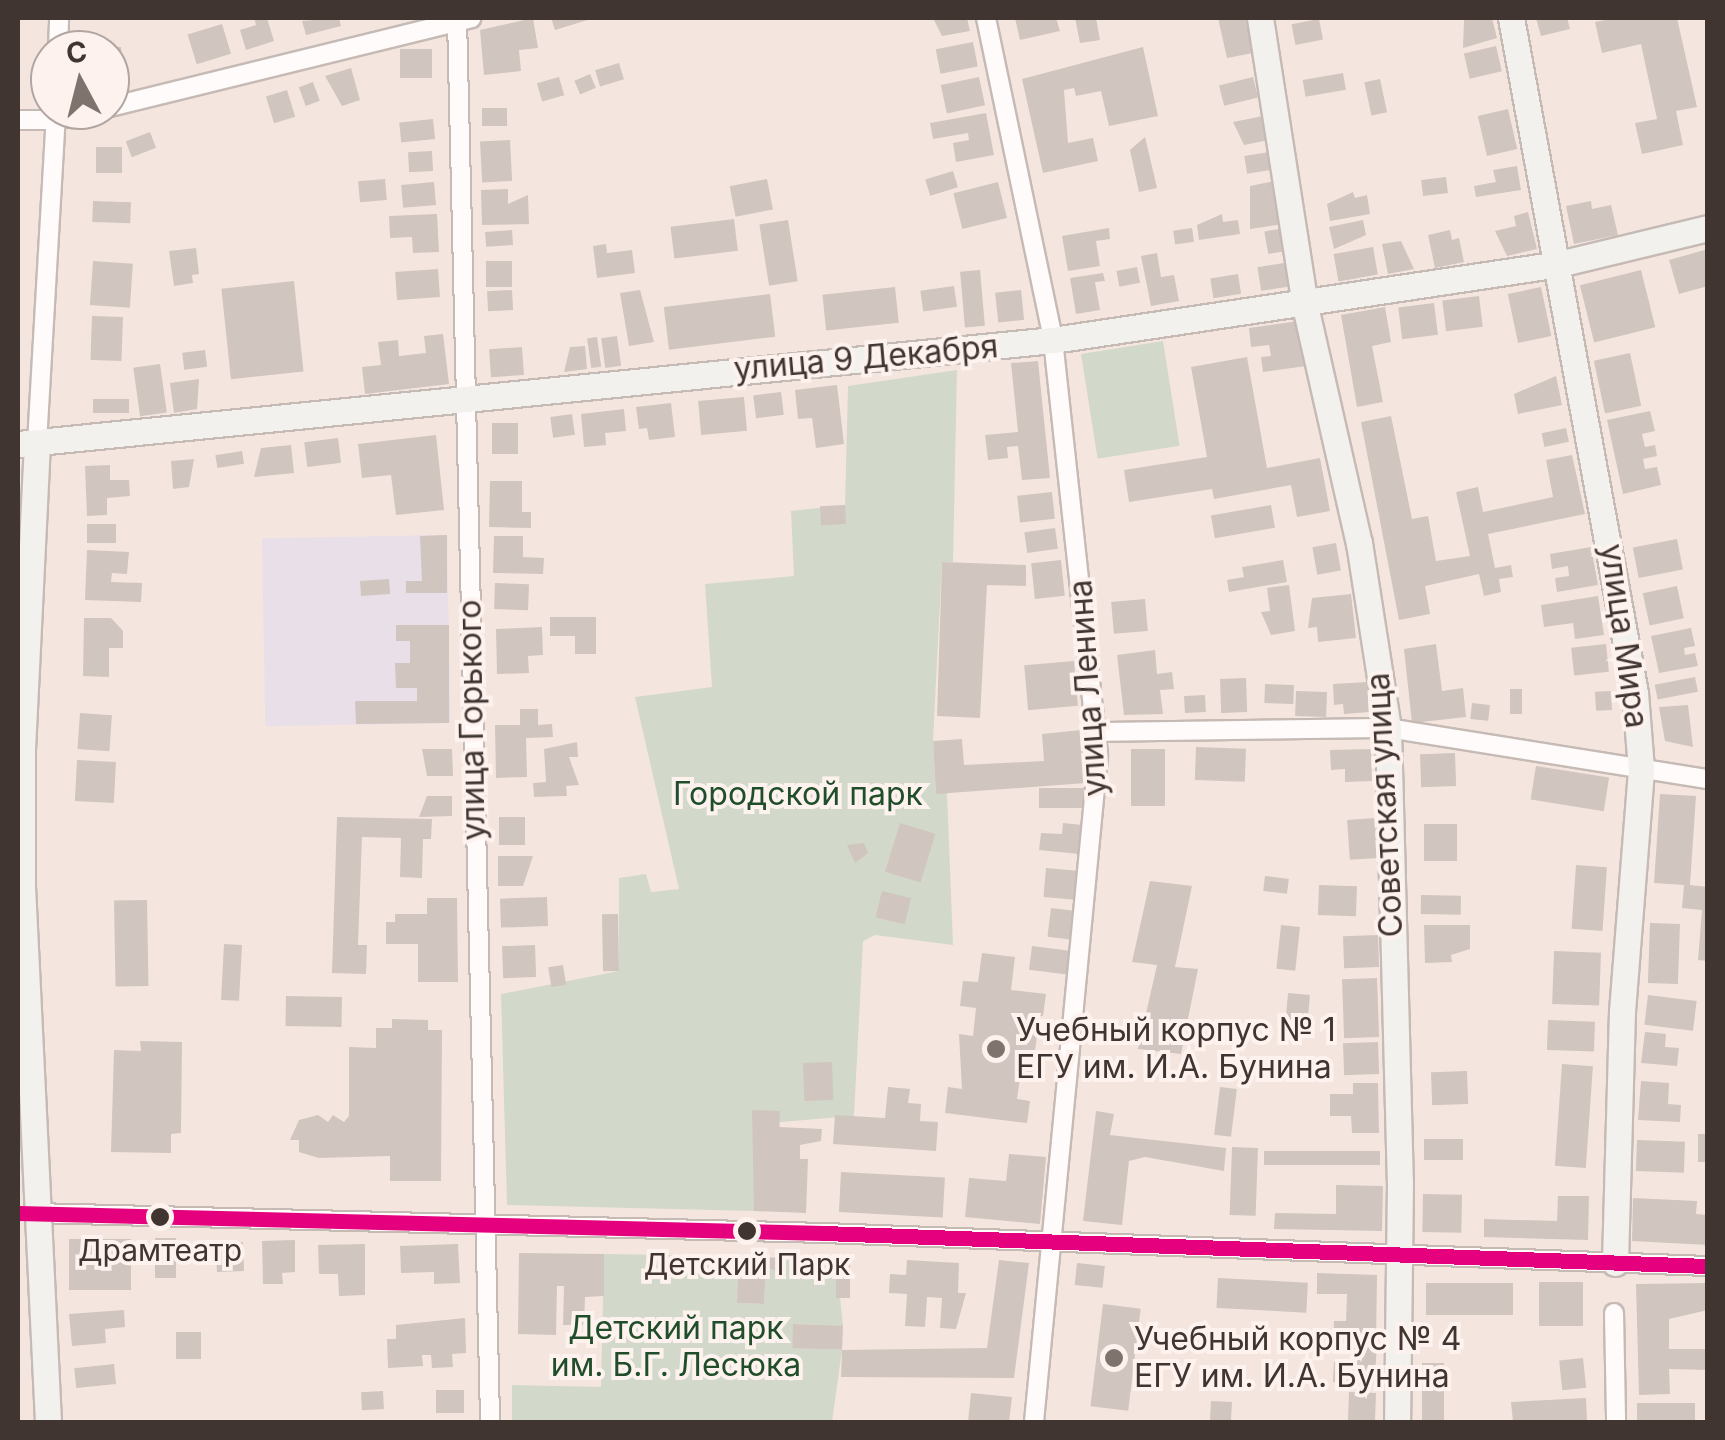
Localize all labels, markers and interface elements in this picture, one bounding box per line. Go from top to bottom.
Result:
north arrow [30,30,130,130]
text: С [64,34,89,70]
street label: улица 9 Декабря [732,327,1000,389]
street label: улица Мира [1592,541,1656,731]
street label: улица Ленина [1061,578,1115,798]
street label: улица Горького [451,599,493,841]
street label: Советская улица [1359,672,1411,938]
park label: Городской парк [673,775,923,813]
place label: Учебный корпус № 1 ЕГУ им. И.А. Бунина [1016,1012,1336,1087]
marker: Учебный корпус № 1 ЕГУ им. И.А. Бунина [985,1038,1007,1060]
marker: Драмтеатр [150,1207,170,1227]
marker: Детский Парк [737,1221,757,1241]
place label: Драмтеатр [78,1232,242,1268]
place label: Детский Парк [644,1246,850,1282]
park label: Детский парк им. Б.Г. Лесюка [551,1310,801,1385]
place label: Учебный корпус № 4 ЕГУ им. И.А. Бунина [1134,1321,1461,1396]
marker: Учебный корпус № 4 ЕГУ им. И.А. Бунина [1103,1347,1125,1369]

